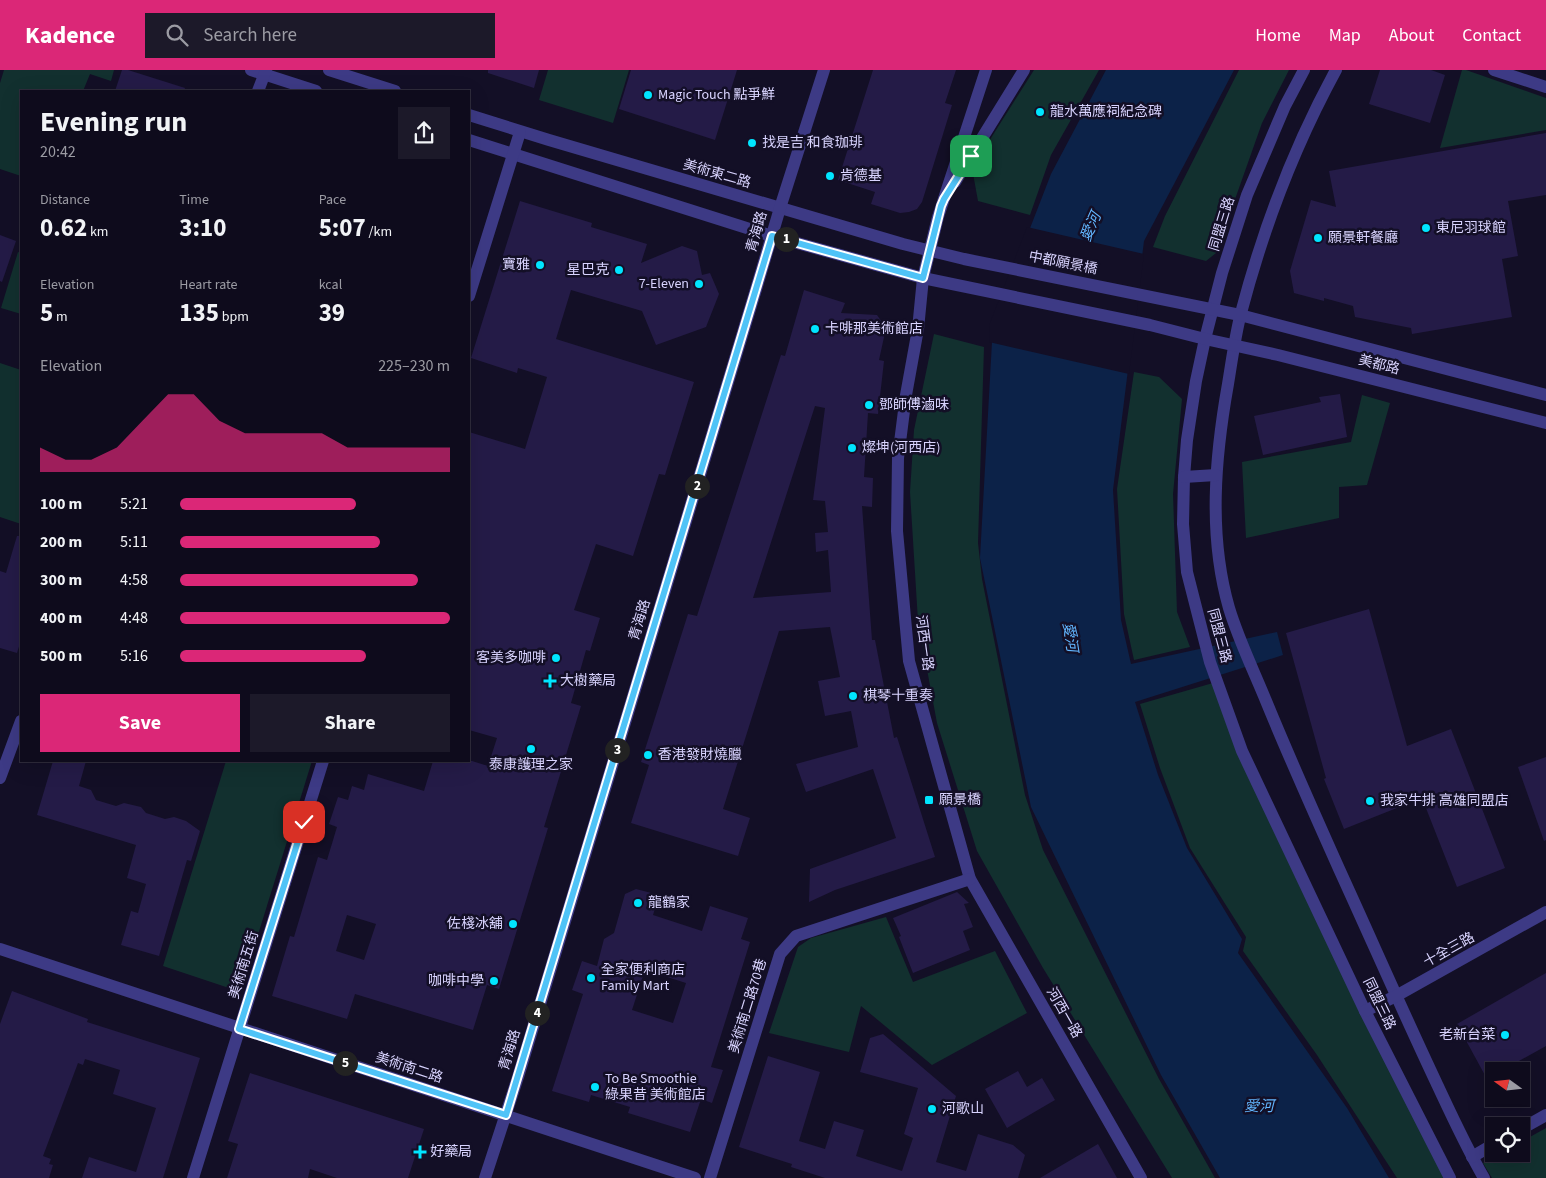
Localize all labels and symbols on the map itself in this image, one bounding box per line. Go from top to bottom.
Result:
place label: Magic Touch 點爭鮮 [658,85,776,105]
marker: Magic Touch 點爭鮮 [642,89,654,101]
place label: 龍水萬應祠紀念碑 [1050,102,1162,122]
marker: 龍水萬應祠紀念碑 [1034,106,1046,118]
place label: 找是吉 和食珈琲 [762,133,863,153]
pin [950,135,992,177]
marker: 找是吉 和食珈琲 [746,137,758,149]
street label: 美術東二路 [681,155,753,193]
place label: 肯德基 [840,166,882,186]
marker: 肯德基 [824,170,836,182]
street label: 同盟三路 [1204,194,1240,254]
water label: 愛河 [1075,206,1108,245]
street label: 青海路 [742,209,772,255]
place label: 東尼羽球館 [1436,218,1506,238]
marker: 東尼羽球館 [1420,222,1432,234]
pin: 1 [774,226,798,252]
place label: 願景軒餐廳 [1328,228,1398,248]
marker: 願景軒餐廳 [1312,232,1324,244]
street label: 中都願景橋 [1027,247,1099,279]
place label: 寶雅 [502,255,530,275]
marker: 寶雅 [534,259,546,271]
place label: 星巴克 [567,260,609,280]
marker: 星巴克 [613,264,625,276]
place label: 7-Eleven [639,274,689,294]
marker: 7-Eleven [693,278,705,290]
place label: 卡啡那美術館店 [825,319,923,339]
marker: 卡啡那美術館店 [809,323,821,335]
street label: 美都路 [1356,350,1402,380]
place label: 鄧師傅滷味 [879,395,949,415]
marker: 鄧師傅滷味 [863,399,875,411]
place label: 燦坤(河西店) [862,438,940,458]
marker: 燦坤(河西店) [846,442,858,454]
pin: 2 [684,474,710,498]
street label: 青海路 [624,597,656,643]
street label: 同盟三路 [1202,606,1236,666]
street label: 河西一路 [910,614,938,672]
water label: 愛河 [1057,621,1083,656]
place label: 客美多咖啡 [476,648,546,668]
marker: 客美多咖啡 [550,652,562,664]
place label: 大樹藥局 [560,671,616,691]
marker: 大樹藥局 [544,675,556,687]
place label: 棋琴十重奏 [863,686,933,706]
marker: 棋琴十重奏 [847,690,859,702]
pin: 3 [604,738,630,762]
marker: 泰康護理之家 [525,743,537,755]
place label: 香港發財燒臘 [658,745,742,765]
marker: 香港發財燒臘 [642,749,654,761]
place label: 泰康護理之家 [489,755,573,775]
place label: 願景橋 [939,790,981,810]
place label: 我家牛排 高雄同盟店 [1380,791,1509,811]
marker: 願景橋 [923,794,935,806]
marker: 我家牛排 高雄同盟店 [1364,795,1376,807]
pin [283,801,325,843]
place label: 龍鶴家 [648,893,690,913]
marker: 龍鶴家 [632,897,644,909]
place label: 佐棧冰舖 [447,914,503,934]
marker: 佐棧冰舖 [507,918,519,930]
street label: 十全三路 [1420,928,1478,972]
street label: 美術南五街 [224,929,264,1001]
street label: 美術南二路70巷 [724,956,772,1056]
place label: 全家便利商店 Family Mart [601,960,685,996]
place label: 咖啡中學 [428,971,484,991]
marker: 全家便利商店 Family Mart [585,972,597,984]
street label: 同盟三路 [1358,974,1400,1034]
marker: 咖啡中學 [488,975,500,987]
street label: 河西一路 [1041,984,1087,1042]
pin: 4 [524,1000,550,1026]
place label: 老新台菜 [1439,1025,1495,1045]
street label: 青海路 [494,1027,526,1073]
marker: 老新台菜 [1499,1029,1511,1041]
street label: 美術南二路 [373,1048,445,1088]
pin: 5 [332,1050,358,1076]
north arrow [1485,1062,1530,1108]
place label: To Be Smoothie 綠果昔 美術館店 [605,1069,706,1105]
marker: To Be Smoothie 綠果昔 美術館店 [589,1081,601,1093]
water label: 愛河 [1244,1096,1277,1117]
place label: 河歌山 [942,1099,984,1119]
marker: 河歌山 [926,1103,938,1115]
place label: 好藥局 [430,1142,472,1162]
marker: 好藥局 [414,1146,426,1158]

